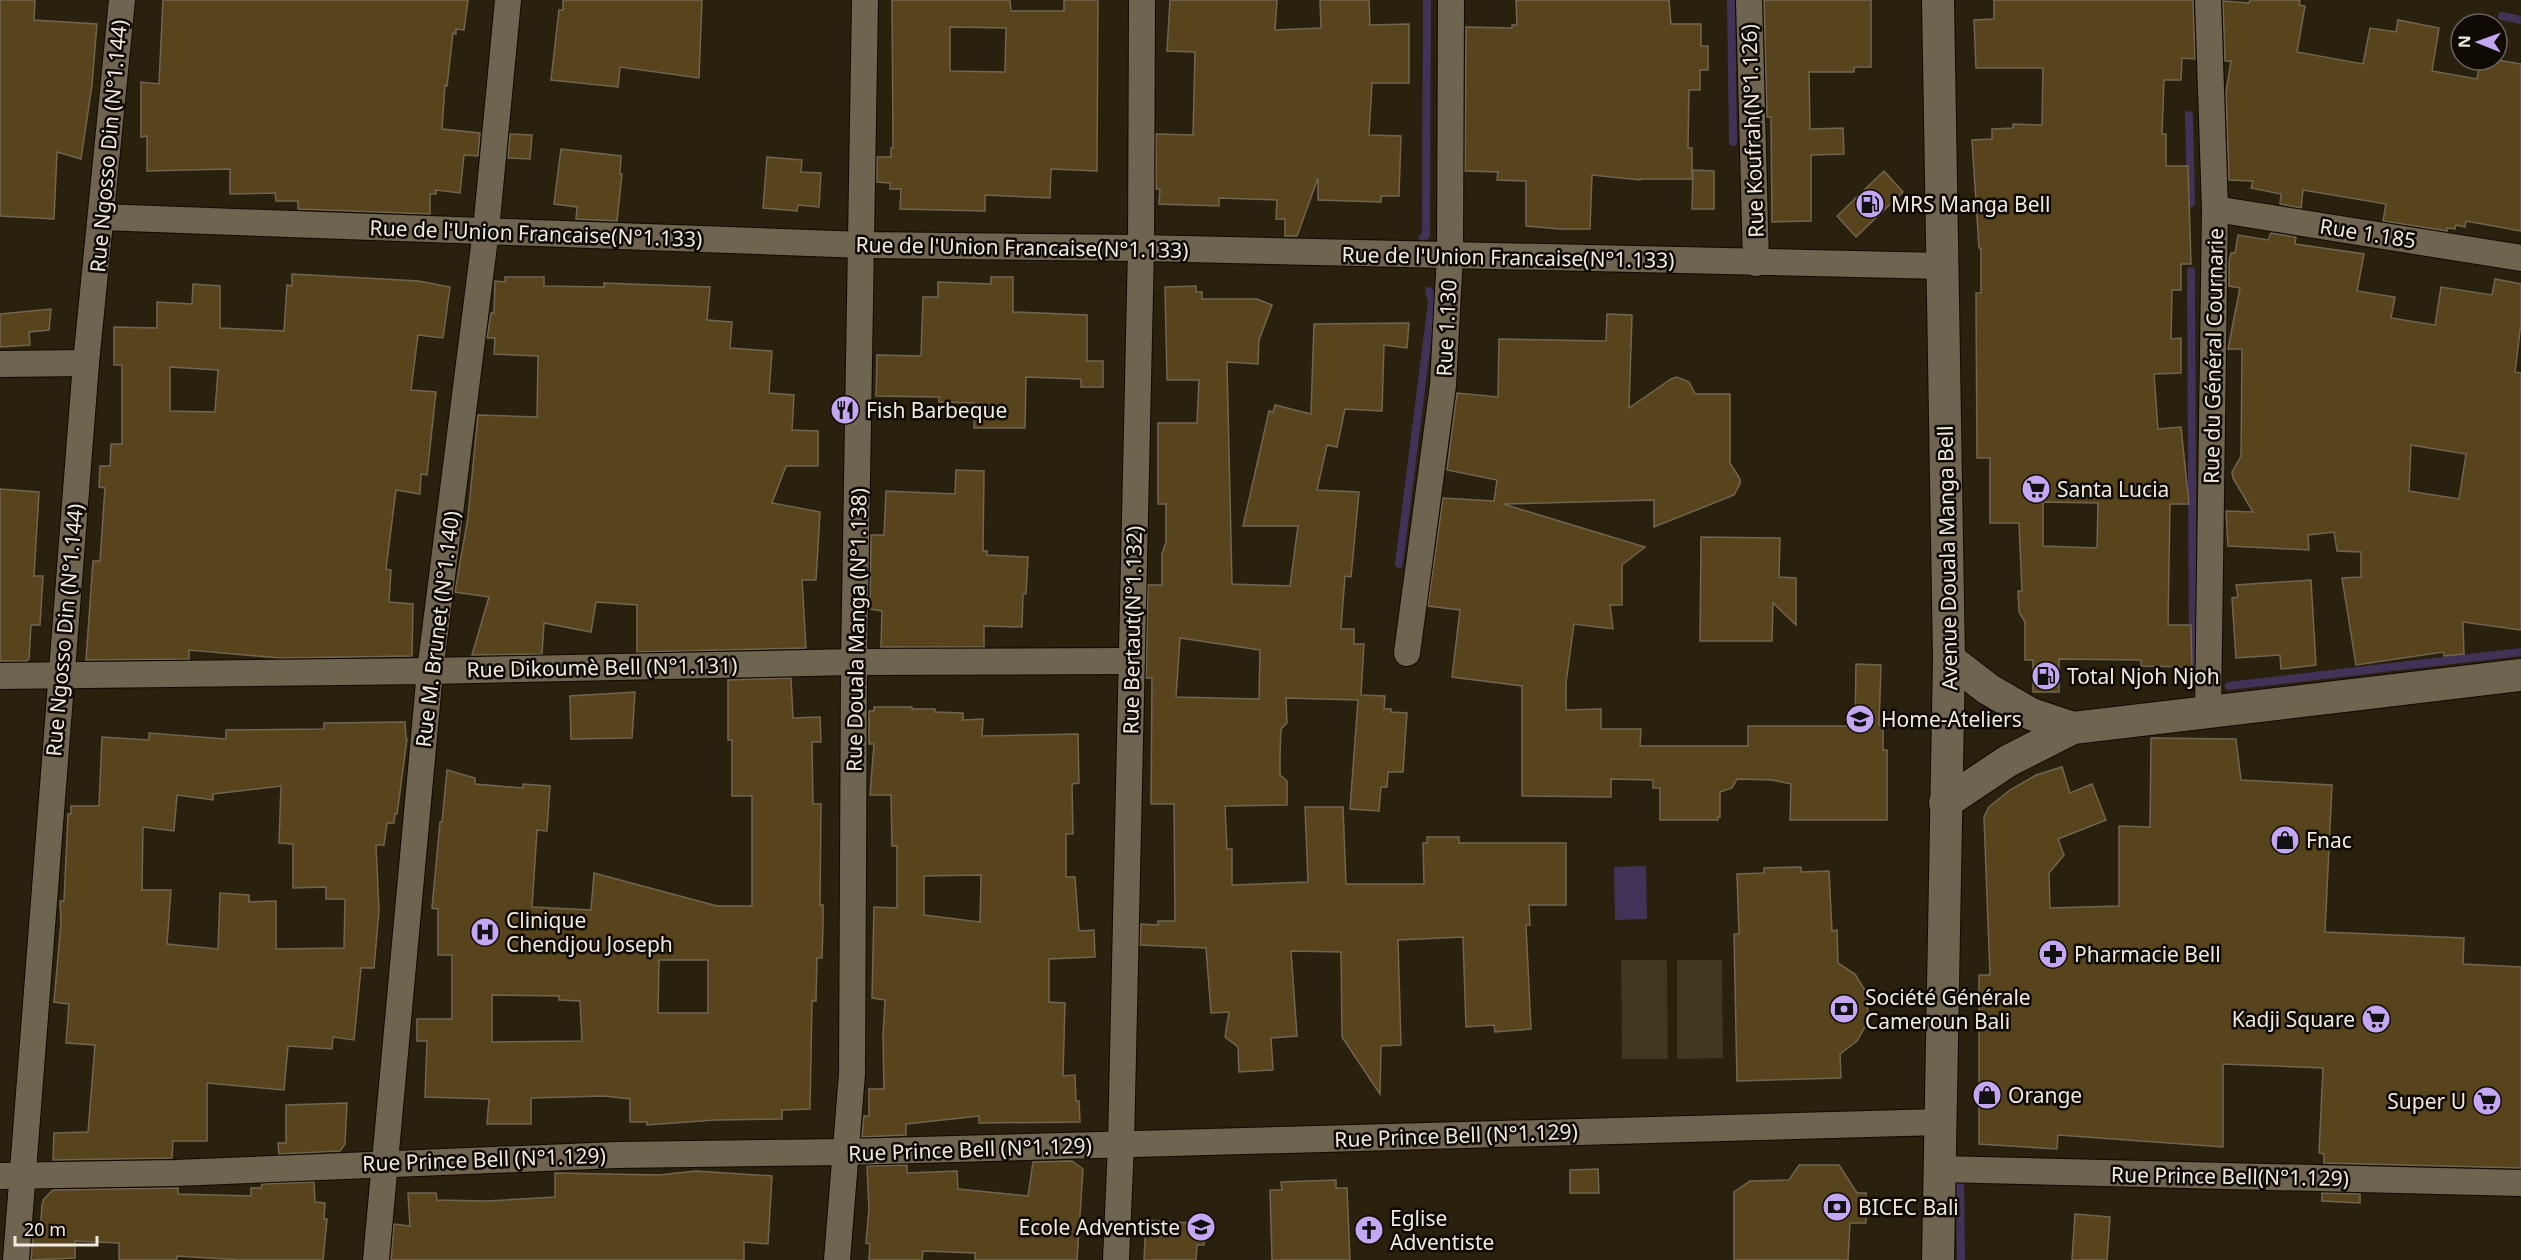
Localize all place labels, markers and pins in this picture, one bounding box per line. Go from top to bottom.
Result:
fuel station icon: MRS Manga Bell [1854,188,1886,220]
place label: MRS Manga Bell [1891,190,2050,218]
restaurant icon: Fish Barbeque [829,394,861,426]
place label: Fish Barbeque [866,396,1007,424]
supermarket icon: Santa Lucia [2020,473,2052,505]
place label: Santa Lucia [2057,475,2169,503]
fuel station icon: Total Njoh Njoh [2030,660,2062,692]
place label: Total Njoh Njoh [2067,662,2220,690]
school or university icon: Home-Ateliers [1844,703,1876,735]
place label: Home-Ateliers [1881,705,2022,733]
shop icon: Fnac [2269,824,2301,856]
place label: Fnac [2306,826,2352,854]
place label: Clinique Chendjou Joseph [506,906,673,958]
hospital icon: Clinique Chendjou Joseph [469,916,501,948]
pharmacy icon: Pharmacie Bell [2037,938,2069,970]
place label: Pharmacie Bell [2074,940,2221,968]
place label: Société Générale Cameroun Bali [1865,983,2031,1035]
bank icon: Société Générale Cameroun Bali [1828,993,1860,1025]
supermarket icon: Kadji Square [2360,1003,2392,1035]
place label: Kadji Square [2232,1005,2355,1033]
shop icon: Orange [1971,1079,2003,1111]
place label: Orange [2008,1081,2082,1109]
supermarket icon: Super U [2471,1085,2503,1117]
place label: Super U [2387,1087,2466,1115]
bank icon: BICEC Bali [1821,1191,1853,1223]
place label: BICEC Bali [1858,1193,1959,1221]
place label: Eglise Adventiste [1390,1204,1494,1256]
school or university icon: Ecole Adventiste [1185,1211,1217,1243]
place label: Ecole Adventiste [1019,1213,1180,1241]
church icon: Eglise Adventiste [1353,1214,1385,1246]

